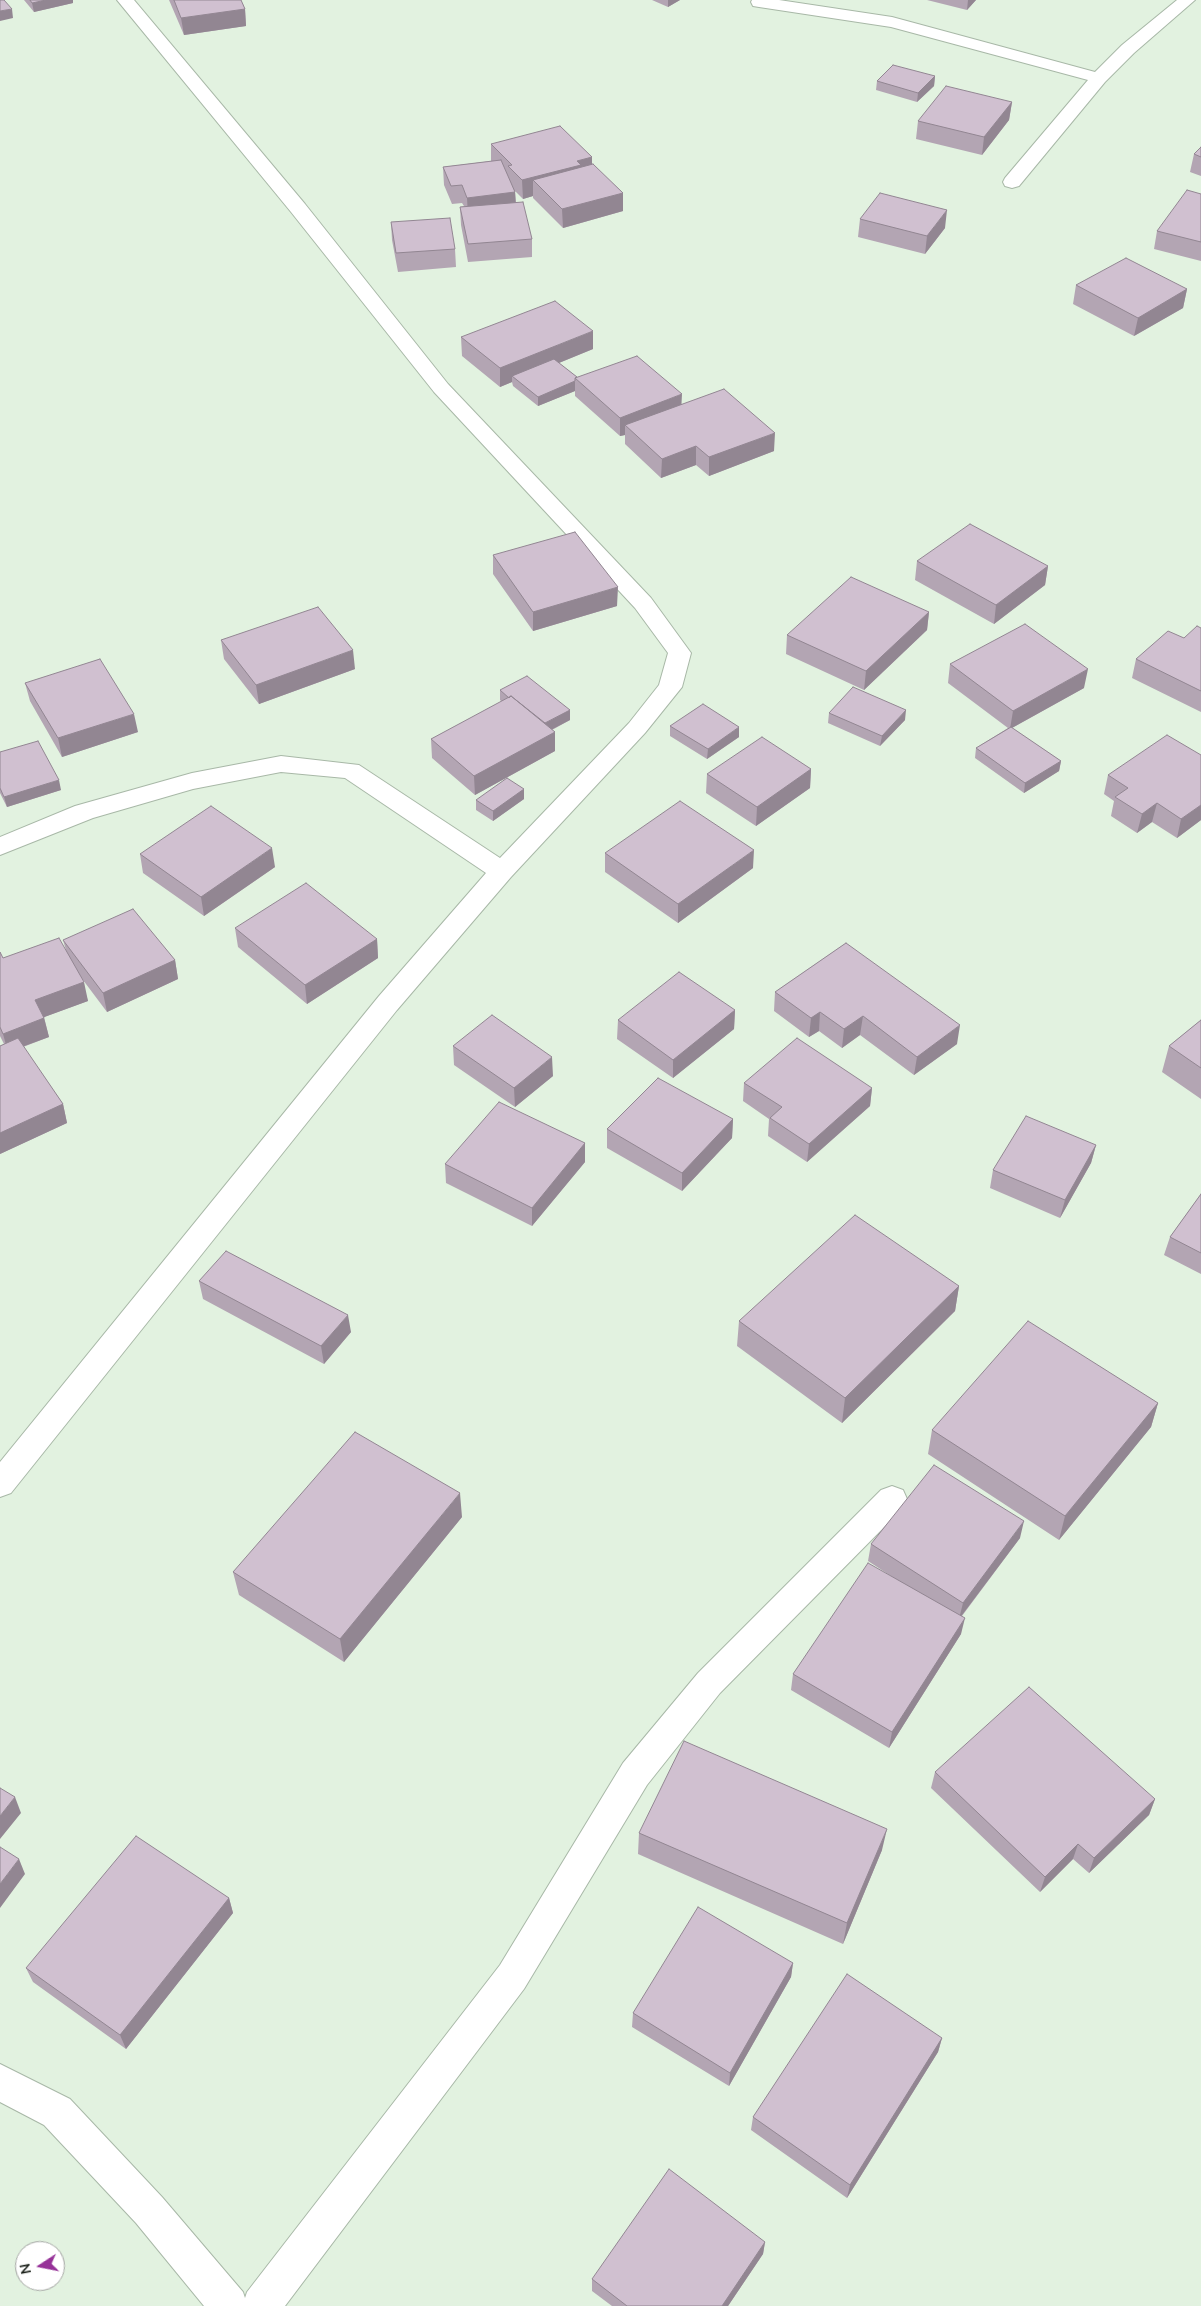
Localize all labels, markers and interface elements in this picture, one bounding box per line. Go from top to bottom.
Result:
north arrow [15,2241,65,2291]
text: N [15,2262,36,2276]

